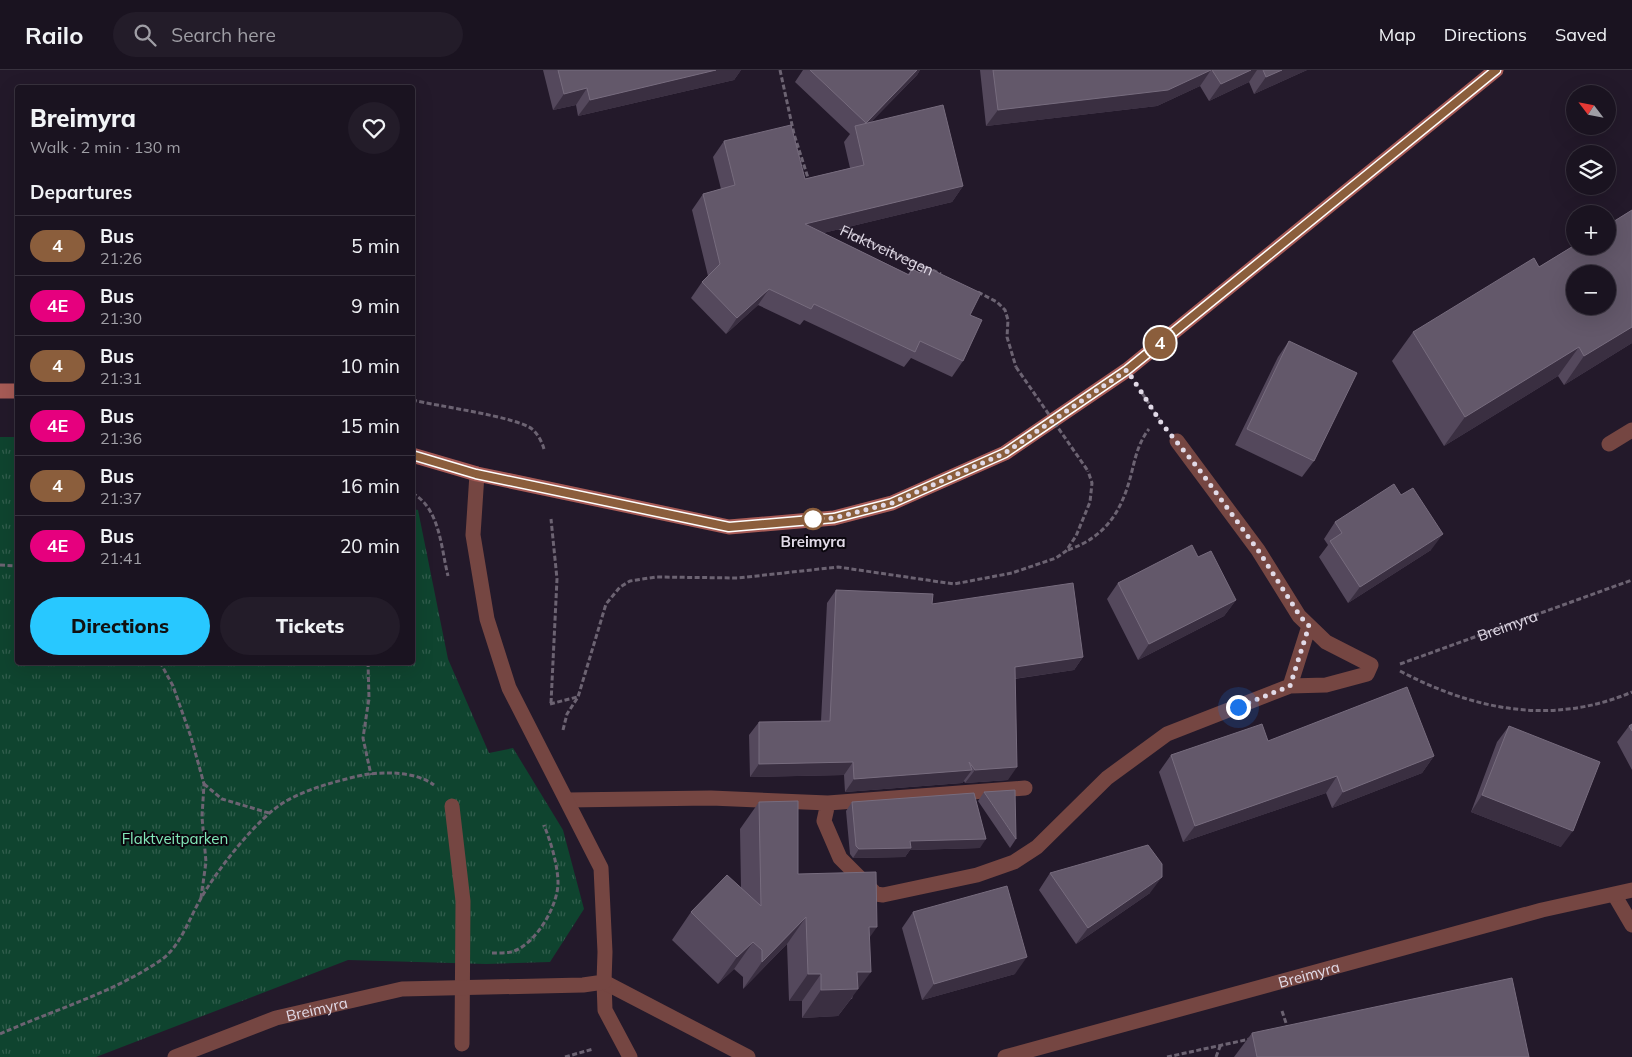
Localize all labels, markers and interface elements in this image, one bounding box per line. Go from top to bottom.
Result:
search box [113,12,463,57]
text: Railo [25,20,83,50]
icon: search [131,21,159,49]
text: Search here [171,23,276,47]
text: Map [1379,23,1416,46]
text: Directions [1444,23,1527,46]
text: Saved [1555,23,1607,46]
north arrow [1566,85,1616,135]
map controls [1566,85,1616,315]
button: heart [348,102,400,154]
text: Breimyra [30,103,136,133]
text: Walk · 2 min · 130 m [30,137,181,157]
button: layers [1566,145,1616,195]
text: Departures [30,180,132,204]
button: + [1566,205,1616,255]
street label: Flaktveitvegen [837,220,937,279]
text: Bus [100,224,134,248]
text: 4 [52,234,63,257]
text: 5 min [351,234,400,258]
text: 21:26 [100,248,142,268]
button: − [1566,265,1616,315]
text: Bus [100,284,134,308]
text: 4E [47,294,68,317]
text: 9 min [351,294,400,318]
text: 21:30 [100,308,142,328]
line badge: 4 [1144,327,1176,359]
text: 4 [1155,331,1165,354]
text: Bus [100,344,134,368]
text: 4 [52,354,63,377]
text: 10 min [340,354,400,378]
text: 21:31 [100,368,142,388]
text: Bus [100,404,134,428]
text: 4E [47,414,68,437]
text: 15 min [340,414,400,438]
text: 21:36 [100,428,142,448]
text: Bus [100,464,134,488]
text: 4 [52,474,63,497]
text: 16 min [340,474,400,498]
text: 21:37 [100,488,142,508]
marker: Breimyra [802,508,824,530]
text: Bus [100,524,134,548]
place label: Breimyra [781,532,845,551]
text: 4E [47,534,68,557]
text: 20 min [340,534,400,558]
text: 21:41 [100,548,142,568]
button: Directions [30,597,210,655]
button: Tickets [220,597,400,655]
street label: Breimyra [1474,606,1540,645]
your location [1226,695,1251,720]
park label: Flaktveitparken [122,829,228,848]
street label: Breimyra [1276,956,1342,991]
street label: Breimyra [284,992,349,1025]

